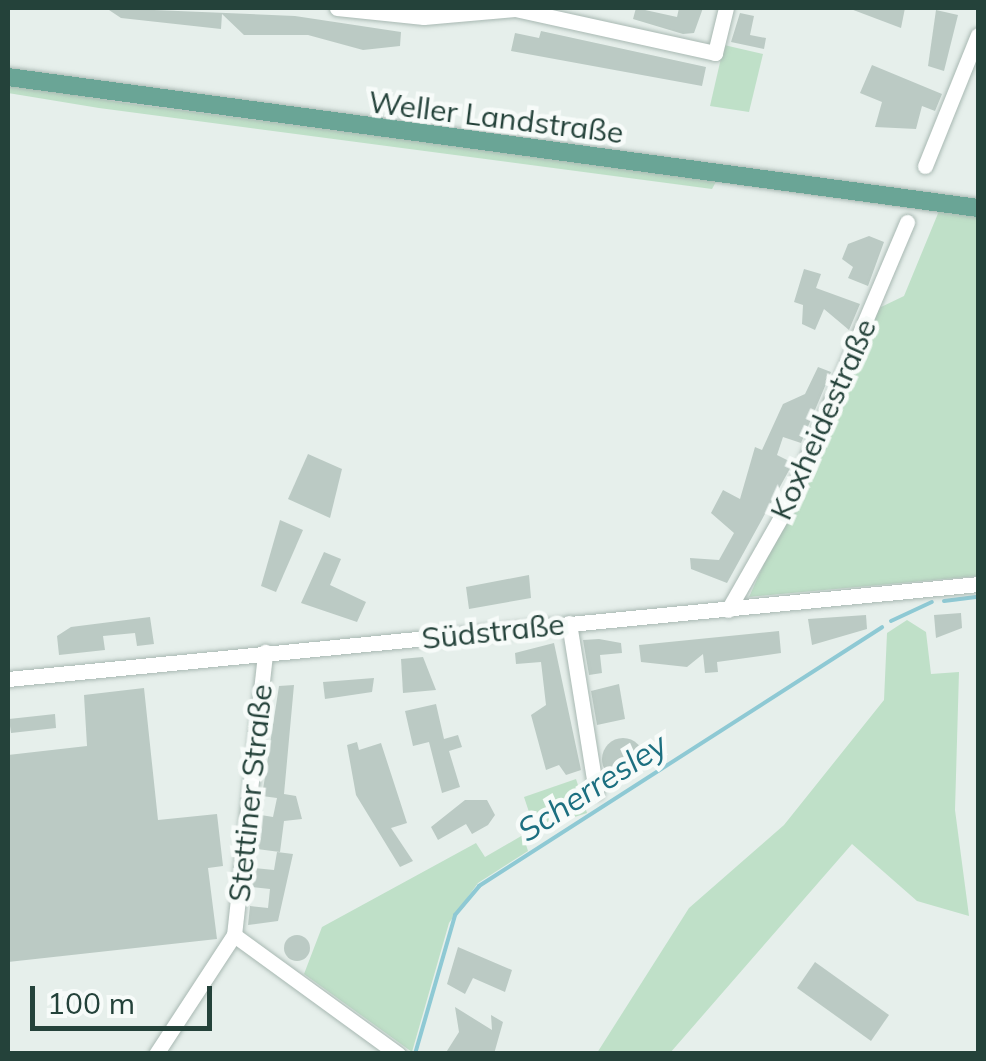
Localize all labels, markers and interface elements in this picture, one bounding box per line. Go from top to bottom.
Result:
street label: Weller Landstraße [367,84,625,150]
street label: Koxheidestraße [763,313,883,525]
street label: Südstraße [420,606,566,656]
street label: Stettiner Straße [221,682,279,904]
water label: Scherresley [510,725,674,849]
scale bar [35,966,218,1028]
text: 100 m [47,984,135,1022]

